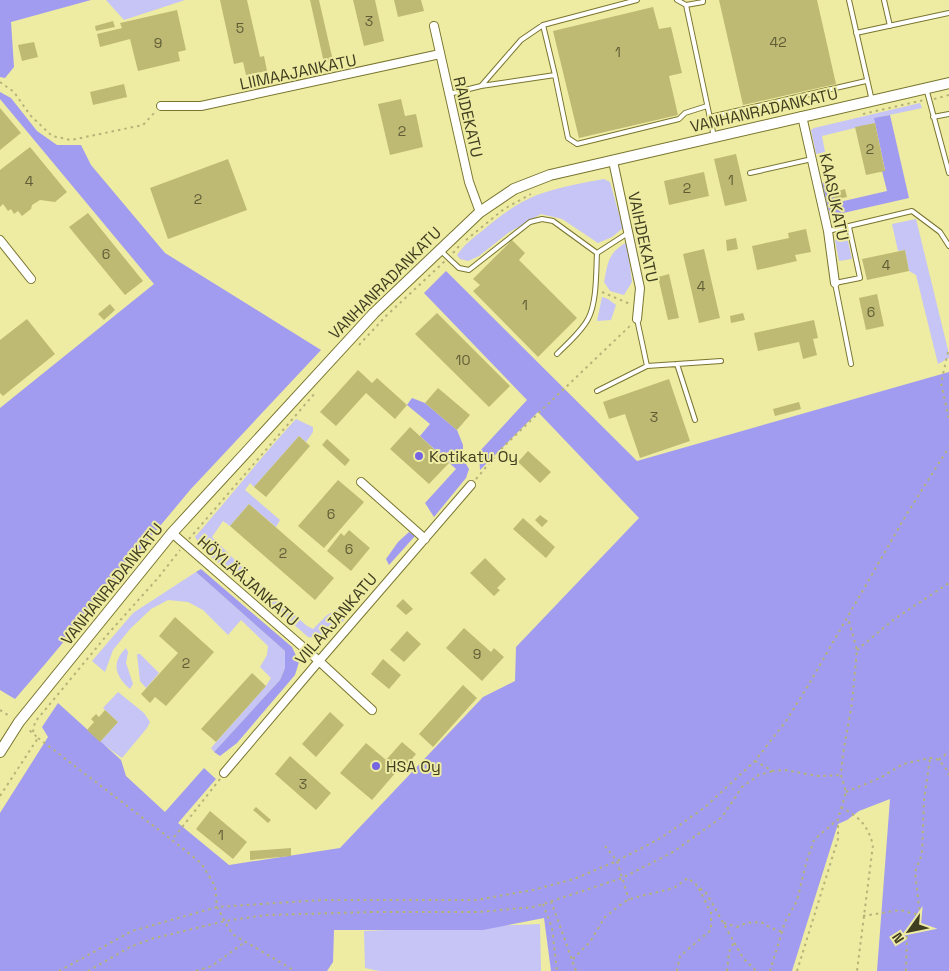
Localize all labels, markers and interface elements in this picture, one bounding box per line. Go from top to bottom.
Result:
house number: 3 [365,12,373,30]
house number: 5 [236,19,244,37]
house number: 42 [769,33,787,51]
house number: 9 [154,34,162,52]
house number: 1 [615,43,621,61]
street label: LIIMAAJANKATU [238,49,358,95]
street label: RAIDEKATU [449,74,487,160]
street label: VANHANRADANKATU [688,83,840,137]
house number: 2 [398,122,406,140]
house number: 2 [866,140,874,158]
street label: KAASUKATU [814,151,854,243]
house number: 1 [728,171,734,189]
house number: 4 [25,172,34,190]
house number: 2 [683,179,691,197]
house number: 2 [194,190,202,208]
street label: VAIHDEKATU [623,190,663,284]
street label: VANHANRADANKATU [324,222,446,344]
house number: 6 [102,245,110,263]
house number: 4 [882,256,891,274]
house number: 4 [697,277,706,295]
house number: 1 [522,296,528,314]
house number: 6 [867,303,875,321]
house number: 10 [456,351,470,369]
house number: 3 [650,408,658,426]
place label: Kotikatu Oy [429,446,518,467]
marker: Kotikatu Oy [413,450,425,462]
house number: 6 [327,505,335,523]
street label: VANHANRADANKATU [56,519,168,649]
street label: HÖYLÄÄJANKATU [193,531,303,631]
house number: 6 [345,540,353,558]
house number: 2 [279,544,287,562]
street label: VIILAAJANKATU [290,569,382,669]
house number: 9 [473,645,481,663]
house number: 2 [182,654,190,672]
place label: HSA Oy [386,756,441,777]
marker: HSA Oy [370,760,382,772]
house number: 3 [299,775,307,793]
house number: 1 [218,826,224,844]
north arrow [884,906,934,956]
text: N [888,929,908,947]

